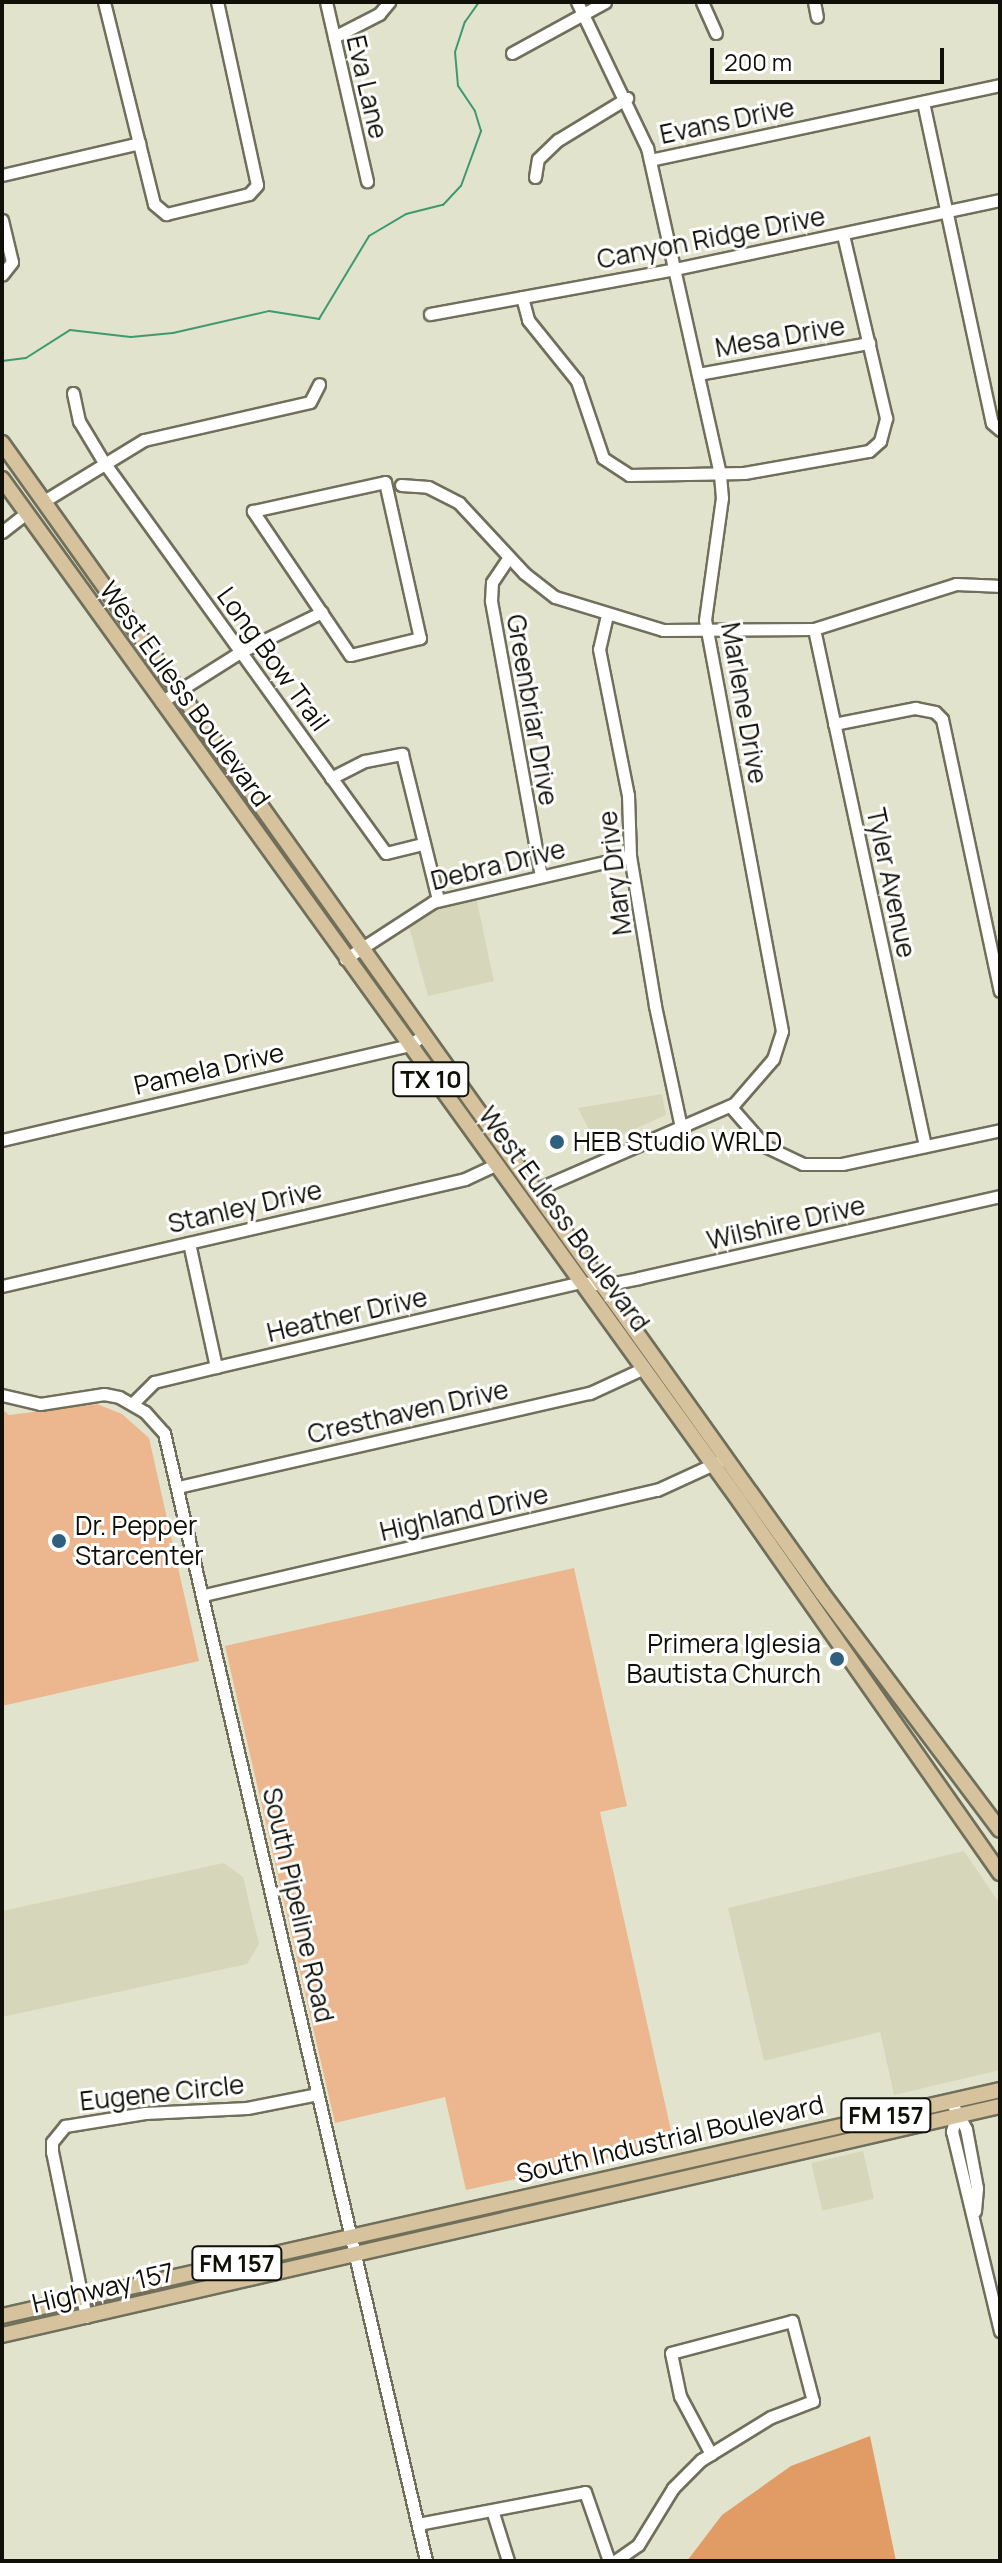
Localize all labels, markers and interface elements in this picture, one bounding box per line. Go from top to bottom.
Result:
street label: Eva Lane [340,32,394,142]
scale bar [714,32,948,82]
text: 200 m [724,45,792,78]
street label: Evans Drive [657,92,797,150]
street label: Canyon Ridge Drive [594,201,828,275]
street label: Mesa Drive [713,310,847,364]
street label: West Euless Boulevard [93,576,277,812]
street label: Long Bow Trail [210,581,336,737]
street label: Greenbriar Drive [500,612,564,808]
street label: Marlene Drive [714,620,774,786]
street label: Tyler Avenue [860,805,922,961]
street label: Mary Drive [592,809,638,937]
street label: Debra Drive [428,833,568,897]
street label: Pamela Drive [131,1037,287,1101]
road number: TX 10 [391,1059,471,1099]
street label: West Euless Boulevard [472,1101,656,1337]
place label: HEB Studio WRLD [573,1126,782,1158]
marker: HEB Studio WRLD [548,1133,566,1151]
street label: Stanley Drive [165,1174,325,1240]
street label: Wilshire Drive [704,1190,868,1256]
street label: Heather Drive [264,1281,430,1349]
street label: Cresthaven Drive [304,1374,512,1450]
street label: Highland Drive [377,1478,551,1548]
place label: Dr. Pepper Starcenter [75,1510,204,1572]
marker: Dr. Pepper Starcenter [50,1532,68,1550]
place label: Primera Iglesia Bautista Church [627,1628,821,1690]
marker: Primera Iglesia Bautista Church [828,1650,846,1668]
street label: South Pipeline Road [256,1785,340,2025]
street label: Eugene Circle [78,2069,246,2117]
street label: South Industrial Boulevard [513,2088,827,2190]
road number: FM 157 [840,2095,932,2135]
road number: FM 157 [191,2243,283,2283]
street label: Highway 157 [29,2257,177,2319]

